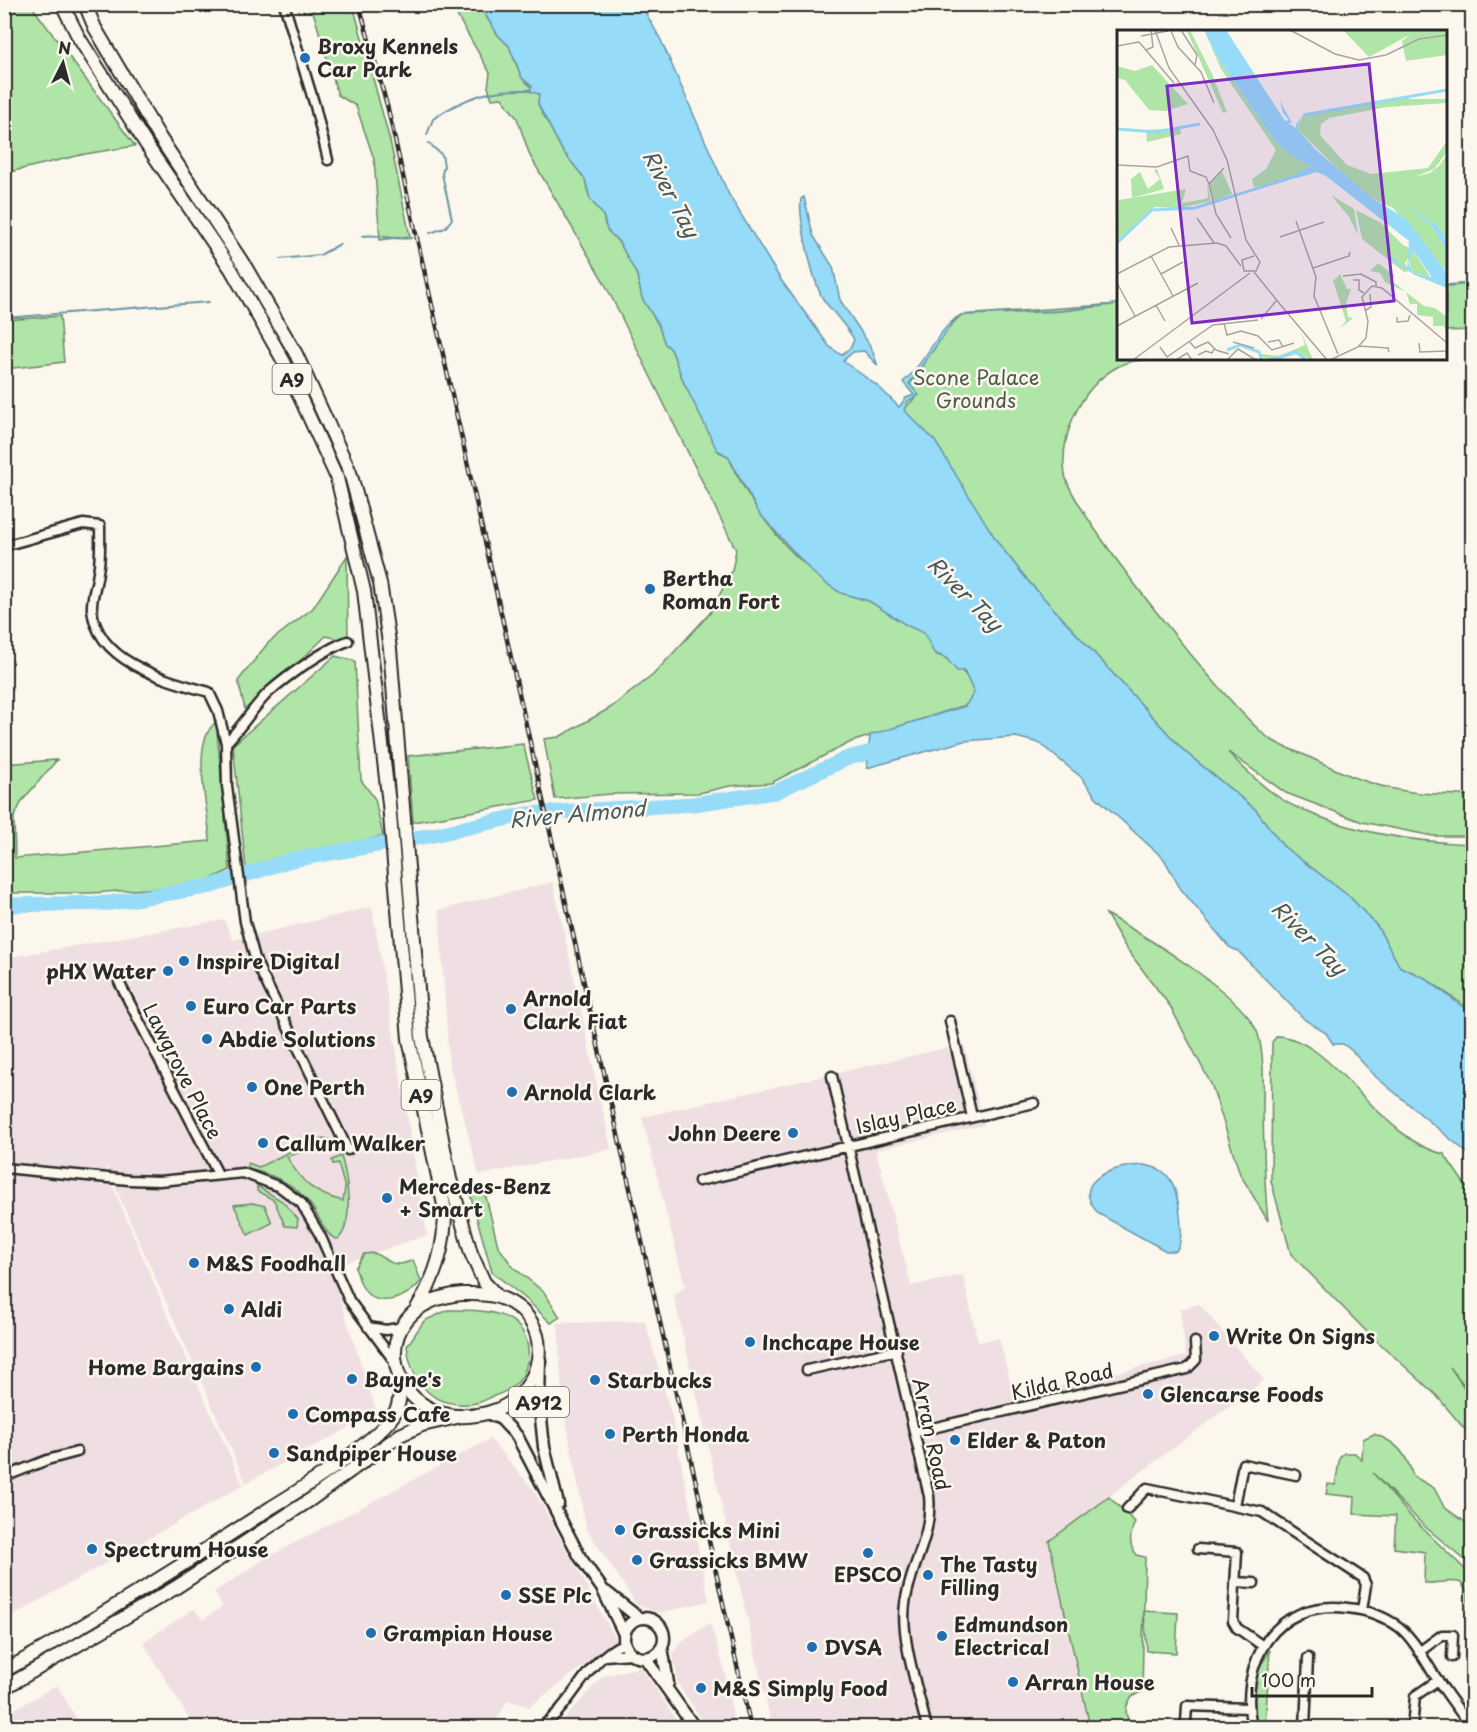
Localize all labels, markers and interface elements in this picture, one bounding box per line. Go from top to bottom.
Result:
inset map [1117,30,1447,360]
place label: Broxy Kennels Car Park [317,31,458,84]
north arrow [33,33,93,93]
text: N [57,34,72,60]
marker: Broxy Kennels Car Park [298,51,312,65]
water label: River Tay [636,143,709,244]
park label: Scone Palace Grounds [913,362,1039,415]
road number: A9 [272,364,312,394]
water label: River Tay [921,548,1012,639]
place label: Bertha Roman Fort [662,563,781,616]
marker: Bertha Roman Fort [643,582,657,596]
water label: River Almond [508,791,650,835]
water label: River Tay [1265,892,1356,983]
place label: Inspire Digital [196,946,340,976]
marker: Inspire Digital [177,954,191,968]
place label: pHX Water [46,956,157,986]
marker: pHX Water [161,964,175,978]
place label: Arnold Clark Fiat [522,983,628,1036]
place label: Euro Car Parts [203,991,357,1021]
street label: Lawgrove Place [136,998,230,1144]
marker: Euro Car Parts [184,999,198,1013]
marker: Arnold Clark Fiat [504,1002,518,1016]
place label: Abdie Solutions [219,1024,376,1054]
marker: Abdie Solutions [200,1032,214,1046]
place label: One Perth [264,1072,365,1102]
place label: Arnold Clark [523,1077,657,1107]
marker: One Perth [245,1080,259,1094]
road number: A9 [402,1080,440,1110]
marker: Arnold Clark [505,1085,519,1099]
street label: Islay Place [853,1089,959,1141]
place label: John Deere [668,1118,781,1148]
marker: John Deere [786,1126,800,1140]
place label: Callum Walker [275,1128,426,1158]
marker: Callum Walker [256,1136,270,1150]
place label: Mercedes-Benz + Smart [399,1171,551,1224]
marker: Mercedes-Benz + Smart [380,1191,394,1205]
place label: M&S Foodhall [206,1248,346,1278]
marker: M&S Foodhall [187,1256,201,1270]
place label: Aldi [241,1294,282,1324]
marker: Aldi [222,1302,236,1316]
place label: Write On Signs [1226,1321,1375,1351]
place label: Inchcape House [762,1327,920,1357]
marker: Write On Signs [1207,1329,1221,1343]
marker: Inchcape House [743,1335,757,1349]
place label: Home Bargains [88,1352,244,1382]
street label: Kilda Road [1008,1355,1116,1407]
marker: Home Bargains [249,1360,263,1374]
place label: Bayne's [364,1364,442,1394]
place label: Starbucks [607,1365,712,1395]
marker: Bayne's [345,1372,359,1386]
marker: Starbucks [588,1373,602,1387]
street label: Arran Road [905,1375,959,1493]
place label: Glencarse Foods [1160,1379,1324,1409]
road number: A912 [509,1387,569,1417]
marker: Glencarse Foods [1141,1387,1155,1401]
place label: Compass Cafe [305,1399,451,1429]
marker: Compass Cafe [286,1407,300,1421]
place label: Perth Honda [622,1419,750,1449]
place label: Elder & Paton [967,1425,1106,1455]
marker: Perth Honda [603,1427,617,1441]
marker: Elder & Paton [948,1433,962,1447]
place label: Sandpiper House [286,1438,457,1468]
marker: Sandpiper House [267,1446,281,1460]
place label: Grassicks Mini [632,1515,780,1545]
marker: Grassicks Mini [613,1523,627,1537]
place label: Spectrum House [104,1534,269,1564]
marker: Spectrum House [85,1542,99,1556]
place label: Grassicks BMW [649,1545,809,1575]
marker: EPSCO [861,1546,875,1560]
place label: The Tasty Filling [940,1549,1037,1602]
marker: Grassicks BMW [630,1553,644,1567]
place label: EPSCO [834,1559,902,1589]
marker: The Tasty Filling [921,1568,935,1582]
place label: SSE Plc [518,1580,592,1610]
marker: SSE Plc [499,1588,513,1602]
place label: Edmundson Electrical [954,1609,1068,1662]
place label: Grampian House [383,1618,553,1648]
marker: Grampian House [364,1626,378,1640]
marker: Edmundson Electrical [935,1629,949,1643]
place label: DVSA [824,1632,882,1662]
marker: DVSA [805,1640,819,1654]
scale bar [1252,1660,1372,1698]
text: 100 m [1261,1666,1316,1693]
place label: Arran House [1025,1667,1155,1697]
place label: M&S Simply Food [713,1673,888,1703]
marker: Arran House [1006,1675,1020,1689]
marker: M&S Simply Food [694,1681,708,1695]

